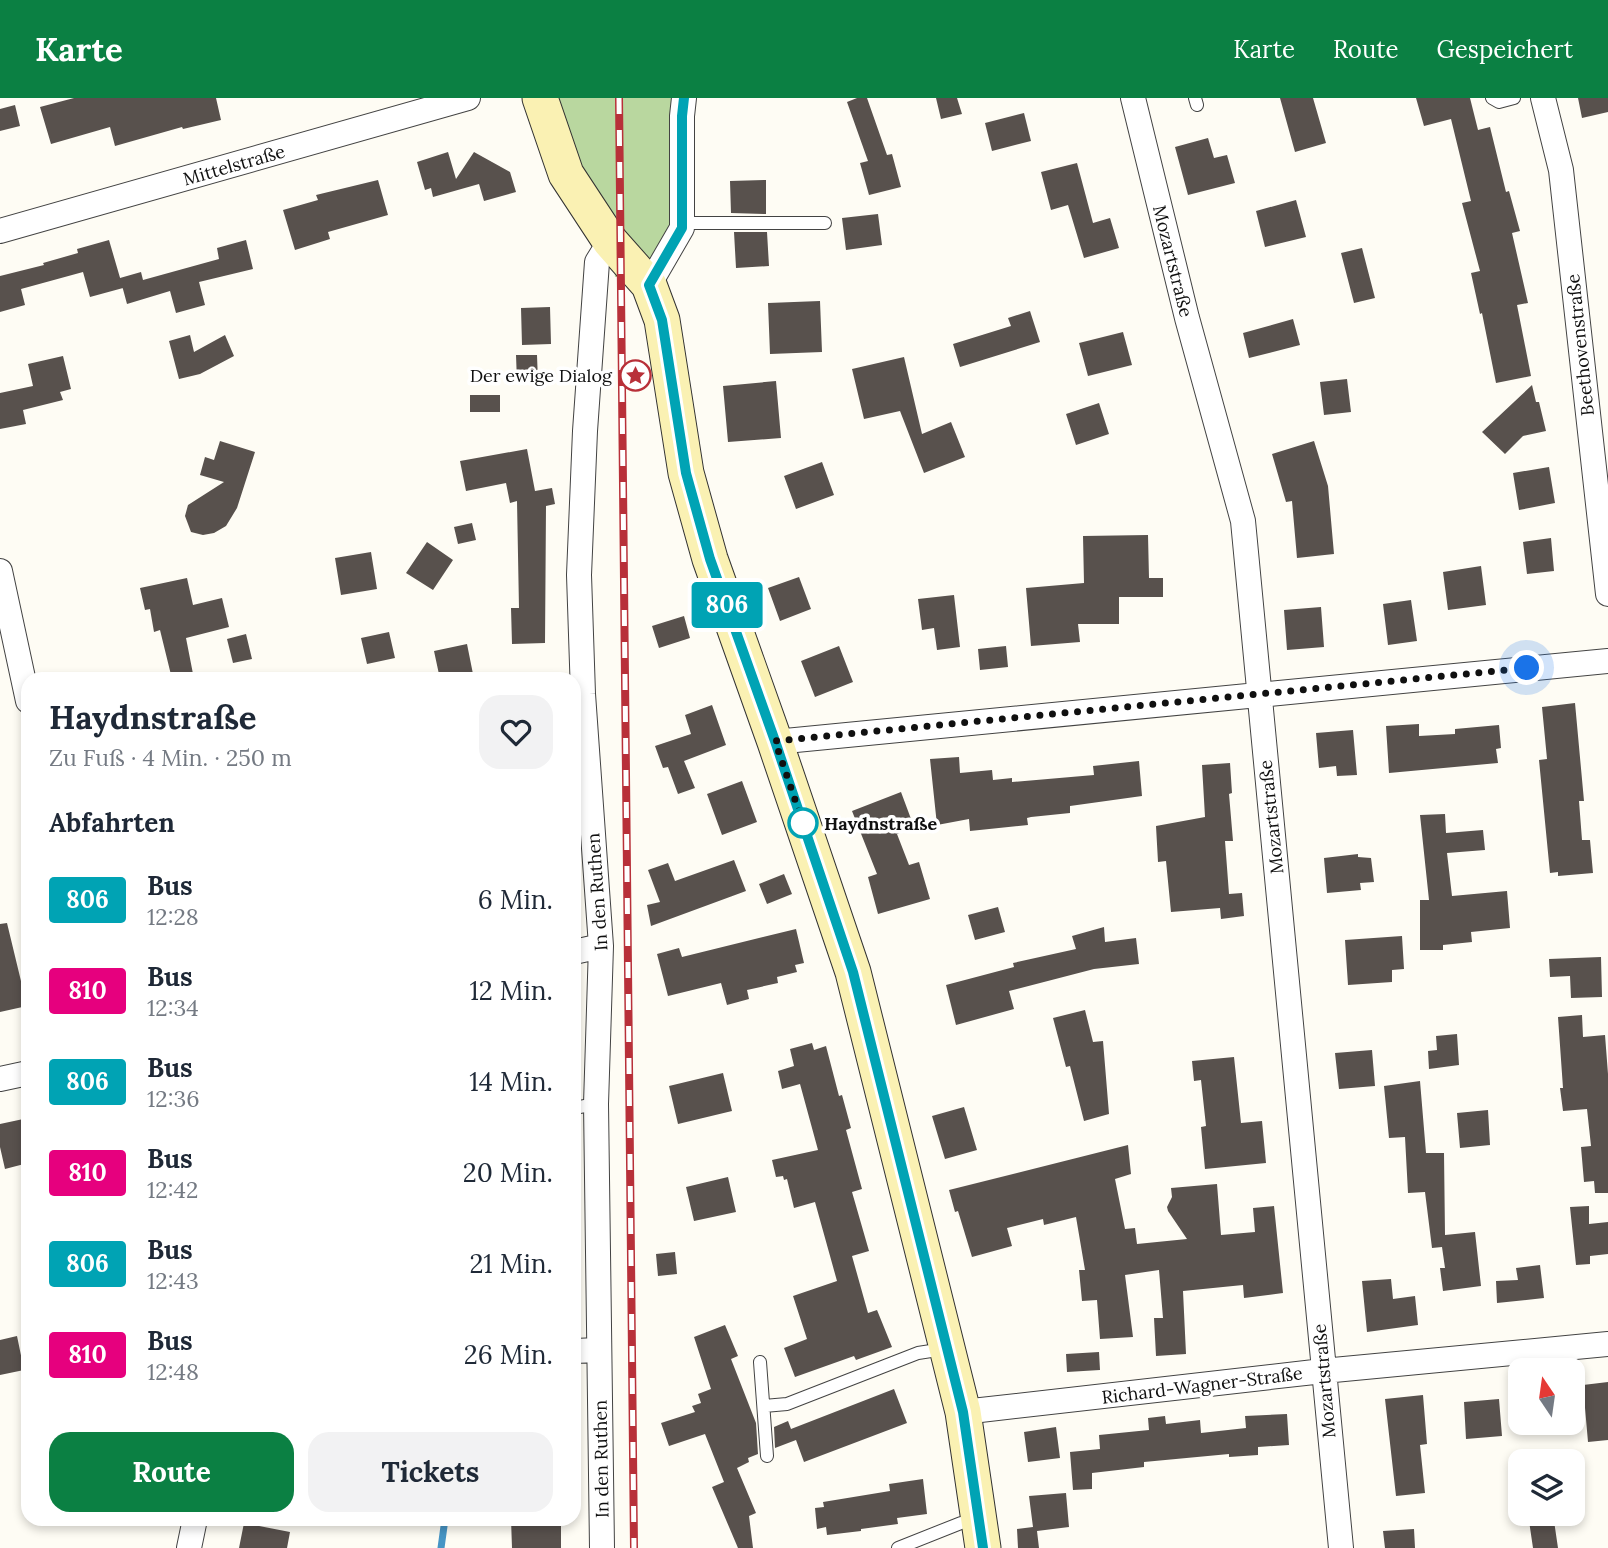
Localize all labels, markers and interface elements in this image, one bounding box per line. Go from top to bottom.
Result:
text: Karte [35,28,123,70]
text: Karte [1233,34,1295,65]
text: Route [1333,34,1399,65]
text: Gespeichert [1437,34,1573,65]
street label: Mittelstraße [180,139,288,191]
street label: Mozartstraße [1148,203,1198,320]
street label: Beethovenstraße [1561,273,1599,417]
place icon: Der ewige Dialog [618,358,652,392]
place label: Der ewige Dialog [470,364,613,387]
line badge: 806 [687,582,767,628]
text: 806 [706,589,748,620]
your location [1509,650,1544,685]
button: heart [479,695,553,769]
text: Haydnstraße [49,696,257,738]
text: Zu Fuß · 4 Min. · 250 m [49,743,292,772]
street label: Mozartstraße [1254,759,1288,875]
text: Abfahrten [49,806,175,839]
marker: Haydnstraße [788,808,818,838]
place label: Haydnstraße [824,812,937,835]
street label: In den Ruthen [581,832,613,952]
text: Bus [147,869,193,902]
text: 6 Min. [478,883,553,916]
text: 806 [66,884,109,915]
text: 12:28 [147,902,199,931]
text: Bus [147,960,193,993]
text: 12 Min. [469,974,553,1007]
text: 810 [68,975,107,1006]
text: 12:34 [147,993,199,1022]
text: Bus [147,1051,193,1084]
text: 14 Min. [469,1065,553,1098]
text: 806 [66,1066,109,1097]
text: 12:36 [147,1084,200,1113]
text: Bus [147,1142,193,1175]
text: 20 Min. [463,1156,553,1189]
text: 810 [68,1157,107,1188]
text: 12:42 [147,1175,198,1204]
text: Bus [147,1233,193,1266]
text: 21 Min. [469,1247,553,1280]
text: 806 [66,1248,109,1279]
text: 12:43 [147,1266,199,1295]
street label: Mozartstraße [1308,1323,1340,1439]
text: Bus [147,1324,193,1357]
text: 26 Min. [464,1338,553,1371]
text: 810 [68,1339,107,1370]
text: 12:48 [147,1357,199,1386]
north arrow [1508,1358,1586,1435]
map controls [1508,1358,1585,1526]
street label: Richard-Wagner-Straße [1100,1361,1304,1409]
street label: In den Ruthen [588,1400,614,1518]
button: Route [49,1432,294,1512]
button: Tickets [308,1432,553,1512]
button: layers [1508,1449,1585,1526]

